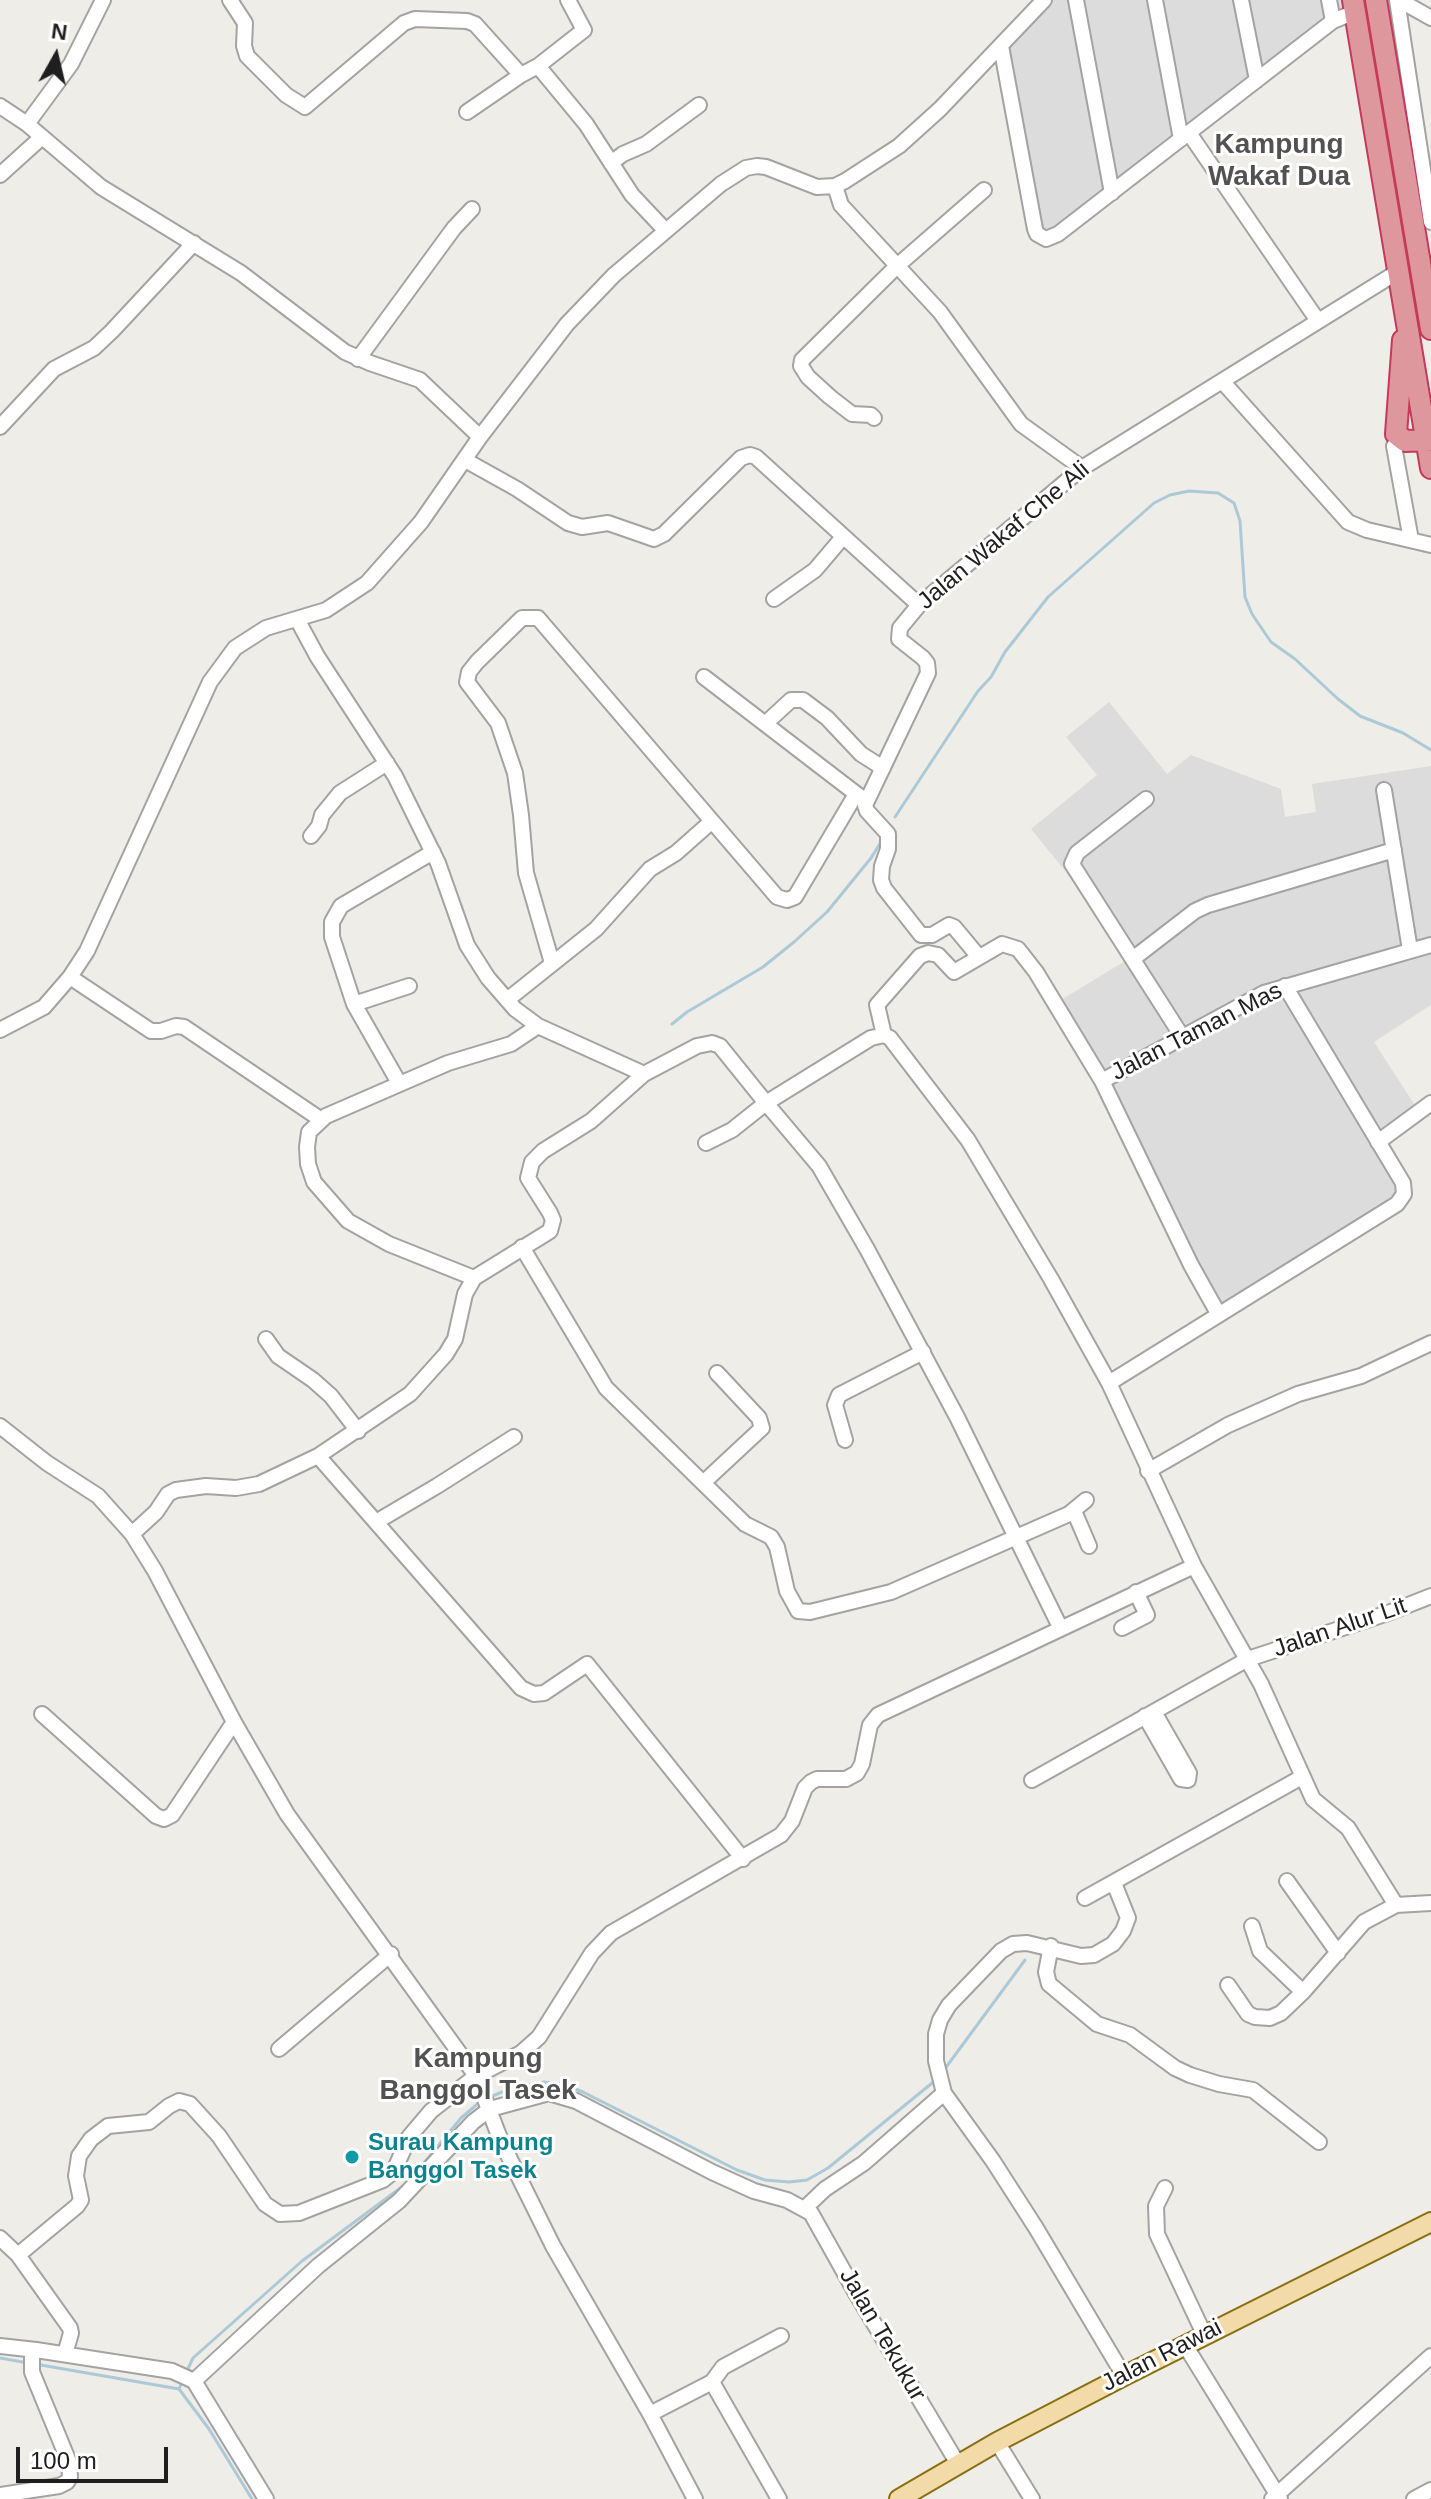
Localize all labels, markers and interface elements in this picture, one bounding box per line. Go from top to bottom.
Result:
north arrow [16,16,96,96]
text: N [50,18,69,45]
district label: Kampung Wakaf Dua [1208,128,1350,194]
street label: Jalan Wakaf Che Ali [912,456,1096,616]
street label: Jalan Taman Mas [1107,976,1287,1088]
street label: Jalan Alur Lit [1270,1592,1410,1664]
district label: Kampung Banggol Tasek [379,2042,577,2108]
place label: Surau Kampung Banggol Tasek [368,2129,553,2185]
marker: Surau Kampung Banggol Tasek [343,2148,361,2166]
street label: Jalan Tekukur [833,2264,931,2406]
street label: Jalan Rawai [1097,2313,1227,2399]
scale bar [20,2431,172,2481]
text: 100 m [30,2447,97,2474]

